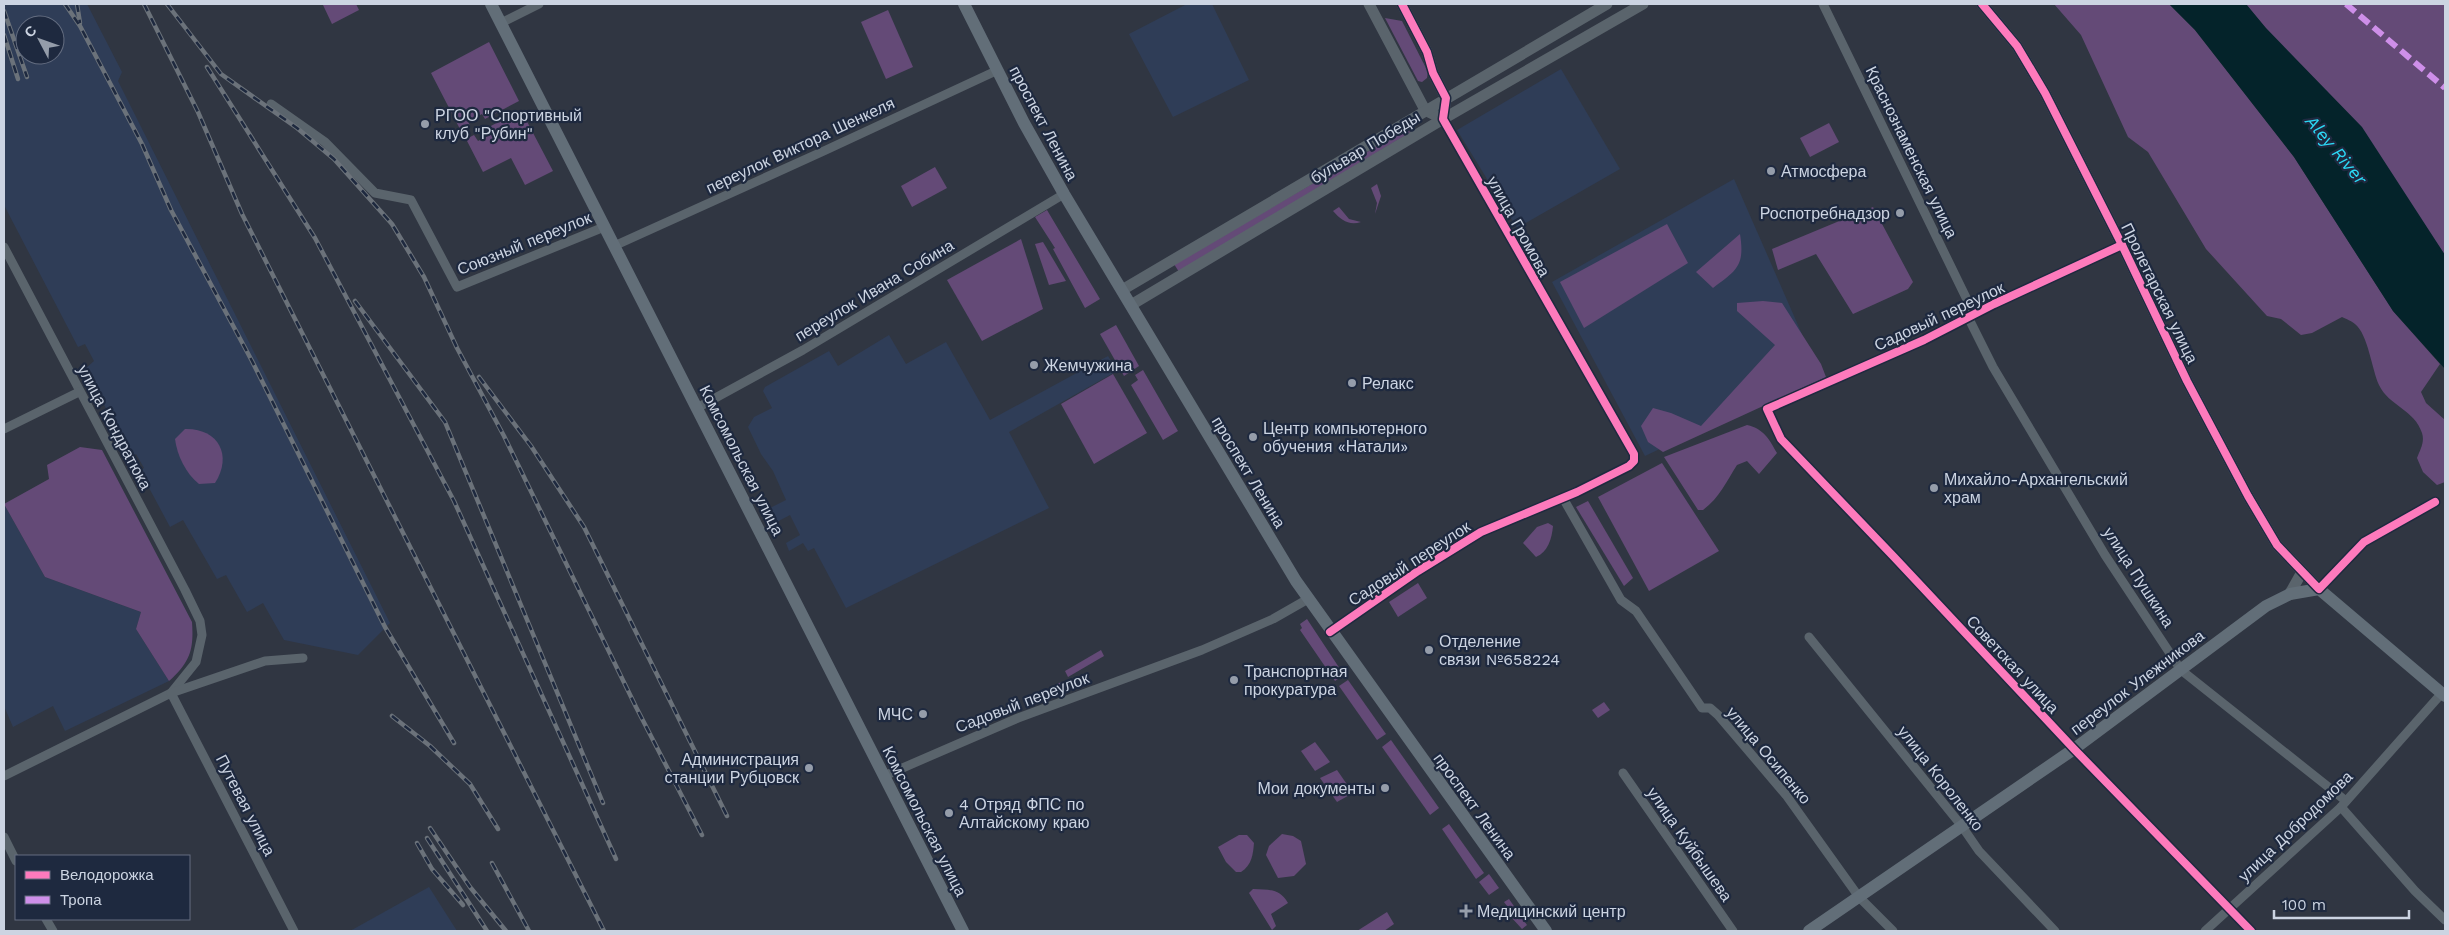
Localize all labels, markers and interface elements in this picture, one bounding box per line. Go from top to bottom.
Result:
north arrow [15,15,65,65]
text: С [21,22,40,41]
street label: проспект Ленина [1005,63,1082,184]
street label: Краснознаменская улица [1862,63,1962,241]
street label: переулок Виктора Шенкеля [703,93,897,198]
place label: РГОО "Спортивный клуб "Рубин" [435,106,582,143]
street label: бульвар Победы [1307,107,1424,188]
water label: Aley River [2301,110,2372,189]
marker: РГОО "Спортивный клуб "Рубин" [419,118,431,130]
place label: Атмосфера [1781,162,1867,181]
marker: Атмосфера [1765,165,1777,177]
street label: улица Громова [1483,173,1554,280]
place label: Роспотребнадзор [1760,204,1890,223]
marker: Роспотребнадзор [1894,207,1906,219]
street label: Союзный переулок [454,208,595,279]
street label: Пролетарская улица [2117,220,2202,367]
street label: переулок Ивана Собина [791,235,957,345]
street label: Садовый переулок [1871,278,2008,355]
place label: Жемчужина [1044,356,1132,375]
marker: Жемчужина [1028,359,1040,371]
street label: улица Кондратюка [74,361,156,493]
place label: Релакс [1362,374,1414,393]
marker: Релакс [1346,377,1358,389]
street label: Комсомольская улица [695,382,788,539]
street label: проспект Ленина [1208,413,1289,532]
place label: Центр компьютерного обучения «Натали» [1263,419,1427,456]
marker: Центр компьютерного обучения «Натали» [1247,431,1259,443]
place label: Михайло-Архангельский храм [1944,470,2128,507]
marker: Михайло-Архангельский храм [1928,482,1940,494]
street label: Садовый переулок [1345,516,1475,610]
street label: улица Пушкина [2099,524,2178,631]
street label: Советская улица [1962,612,2063,717]
street label: переулок Улежникова [2067,626,2208,739]
place label: Отделение связи №658224 [1439,632,1560,669]
marker: Отделение связи №658224 [1423,644,1435,656]
place label: Транспортная прокуратура [1244,662,1347,699]
street label: Садовый переулок [953,668,1093,737]
marker: Транспортная прокуратура [1228,674,1240,686]
street label: улица Осипенко [1722,703,1815,808]
place label: МЧС [878,705,913,724]
marker: МЧС [917,708,929,720]
street label: улица Короленко [1894,722,1988,835]
street label: Комсомольская улица [878,743,971,900]
street label: проспект Ленина [1430,749,1520,863]
place label: Администрация станции Рубцовск [664,750,800,787]
street label: Путевая улица [212,752,279,859]
marker: Администрация станции Рубцовск [803,762,815,774]
street label: улица Добродомова [2234,767,2356,886]
place label: Мои документы [1257,779,1375,798]
marker: Мои документы [1379,782,1391,794]
street label: улица Куйбышева [1643,783,1736,905]
place label: 4 Отряд ФПС по Алтайскому краю [959,795,1090,832]
marker: 4 Отряд ФПС по Алтайскому краю [943,807,955,819]
legend [15,855,190,920]
text: Велодорожка [60,866,154,884]
scale bar [2274,888,2409,920]
text: Тропа [60,891,102,909]
text: 100 m [2282,896,2326,914]
place label: Медицинский центр [1477,902,1626,921]
marker: Медицинский центр [1459,904,1473,918]

